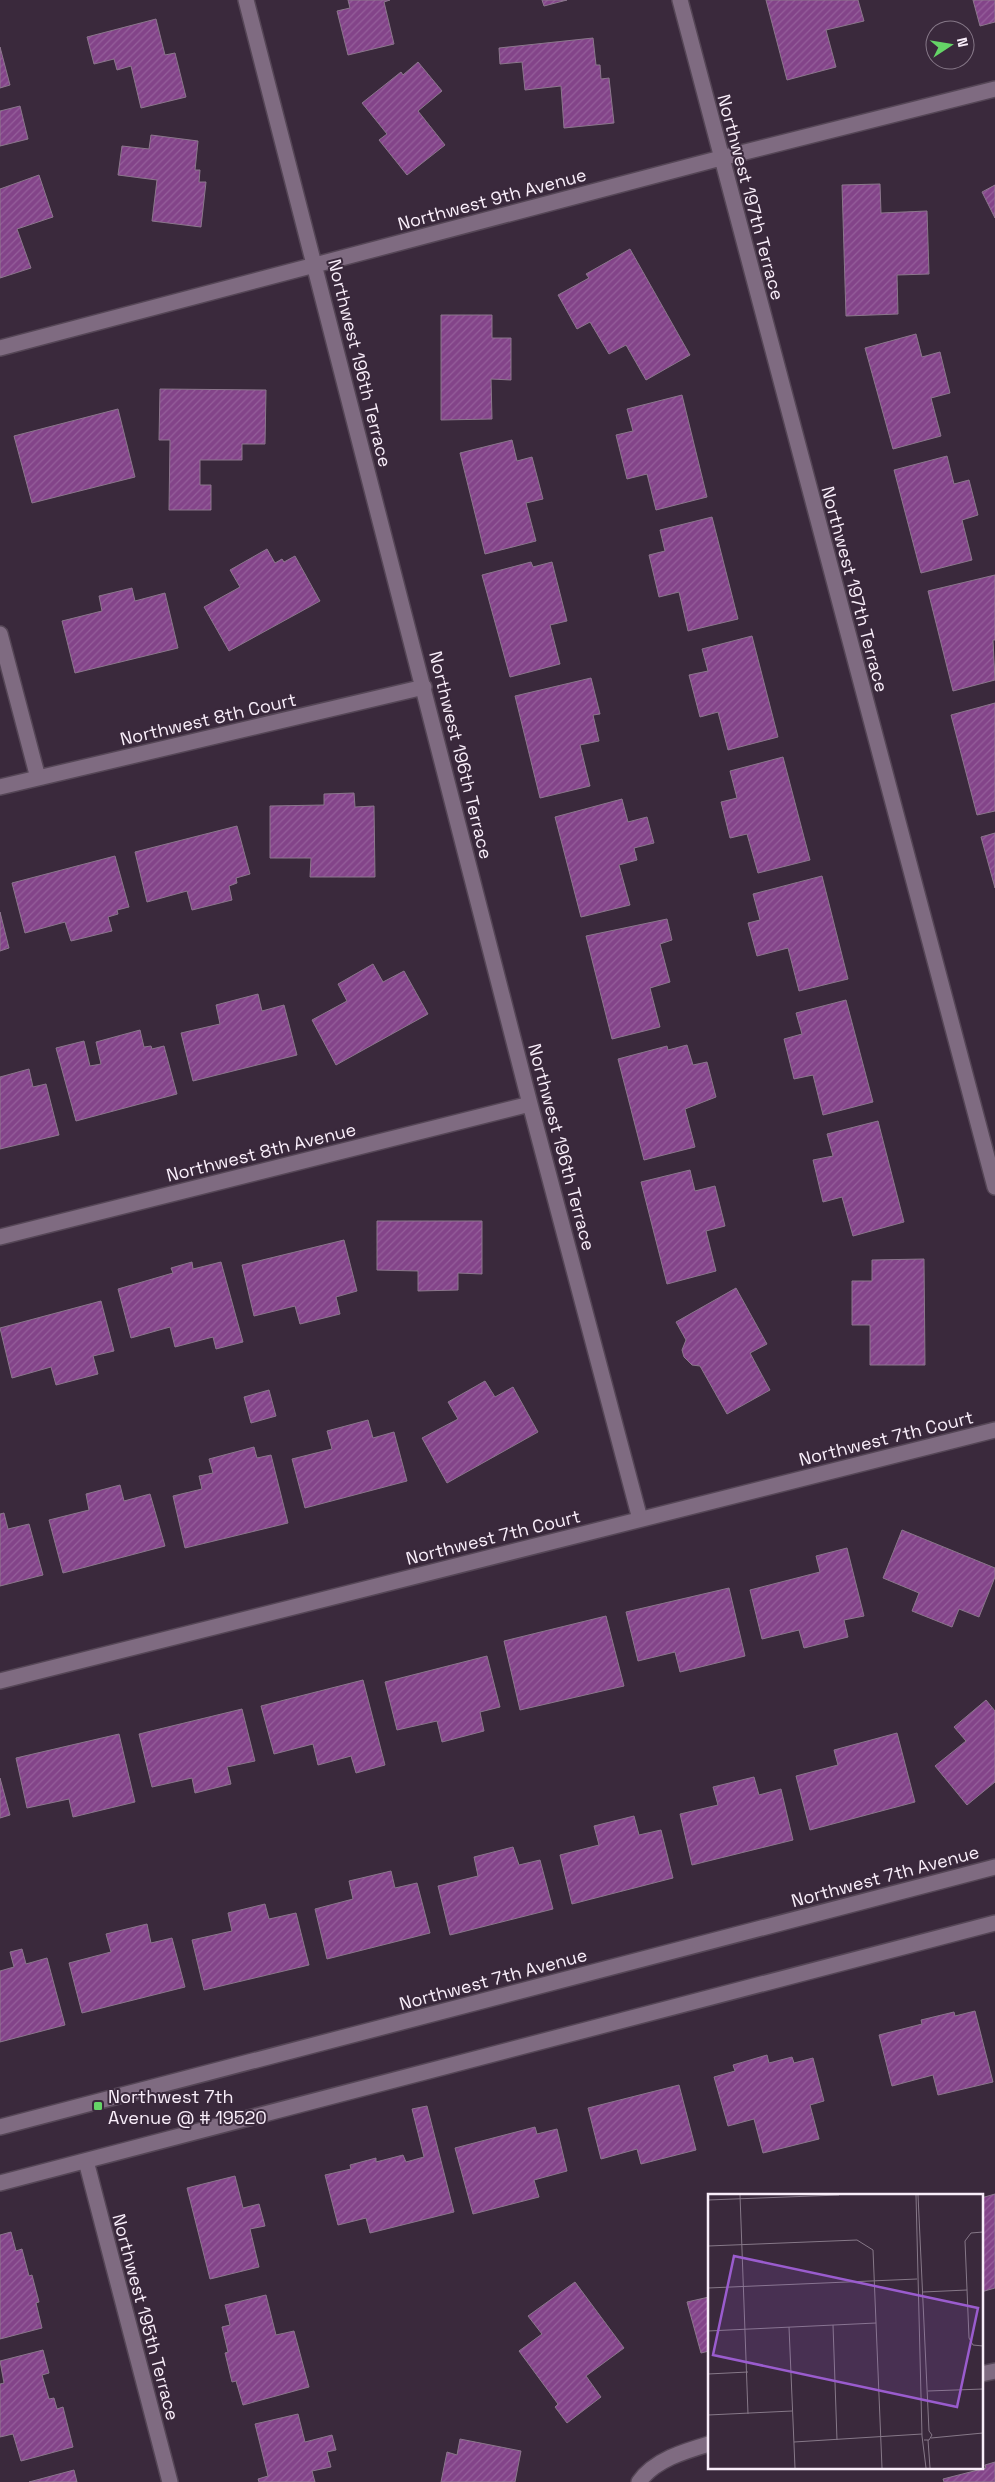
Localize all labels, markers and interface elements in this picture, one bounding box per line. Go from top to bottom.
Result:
north arrow [925,20,975,70]
text: N [953,36,972,49]
street label: Northwest 197th Terrace [712,92,790,302]
street label: Northwest 9th Avenue [395,163,589,235]
street label: Northwest 196th Terrace [323,257,397,469]
street label: Northwest 197th Terrace [816,484,894,694]
street label: Northwest 196th Terrace [424,649,498,861]
street label: Northwest 8th Court [118,688,298,750]
street label: Northwest 196th Terrace [523,1041,601,1253]
street label: Northwest 8th Avenue [164,1117,358,1187]
street label: Northwest 7th Court [796,1405,976,1471]
street label: Northwest 7th Court [403,1504,583,1570]
street label: Northwest 7th Avenue [789,1840,981,1912]
street label: Northwest 7th Avenue [397,1943,589,2015]
place label: Northwest 7th Avenue @ # 19520 [108,2085,267,2129]
marker: Northwest 7th Avenue @ # 19520 [92,2100,104,2112]
inset map [708,2194,982,2470]
street label: Northwest 195th Terrace [107,2211,185,2423]

